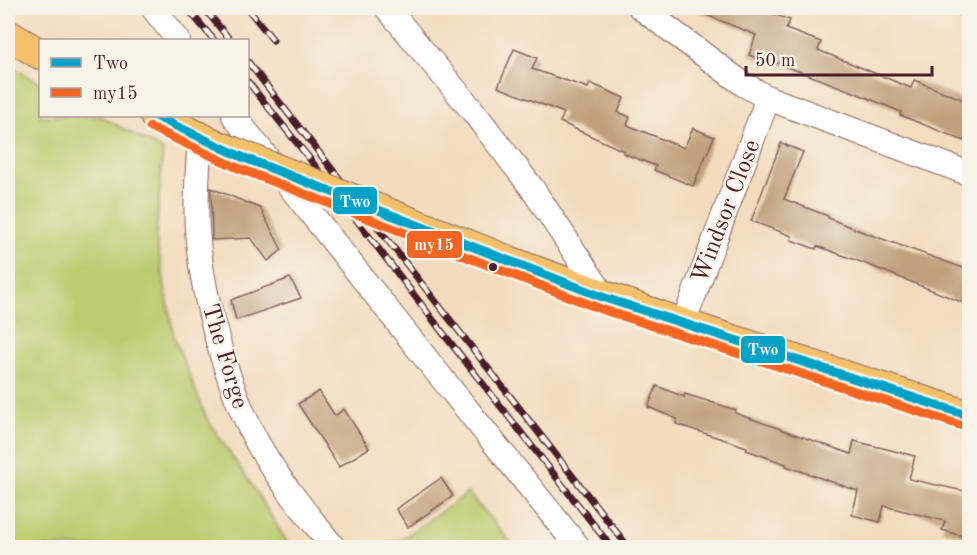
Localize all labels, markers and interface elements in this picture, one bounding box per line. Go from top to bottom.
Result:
legend [39,39,249,117]
scale bar [746,39,932,77]
text: 50 m [755,52,795,70]
text: Two [93,55,128,73]
text: my15 [93,85,138,103]
street label: Windsor Close [689,137,765,287]
line badge: Two [332,186,378,215]
text: Two [339,195,371,211]
line badge: my15 [406,230,463,259]
text: my15 [414,238,454,254]
unlabelled marker [487,261,499,273]
street label: The Forge [197,301,251,412]
line badge: Two [740,335,786,364]
text: Two [747,343,779,359]

